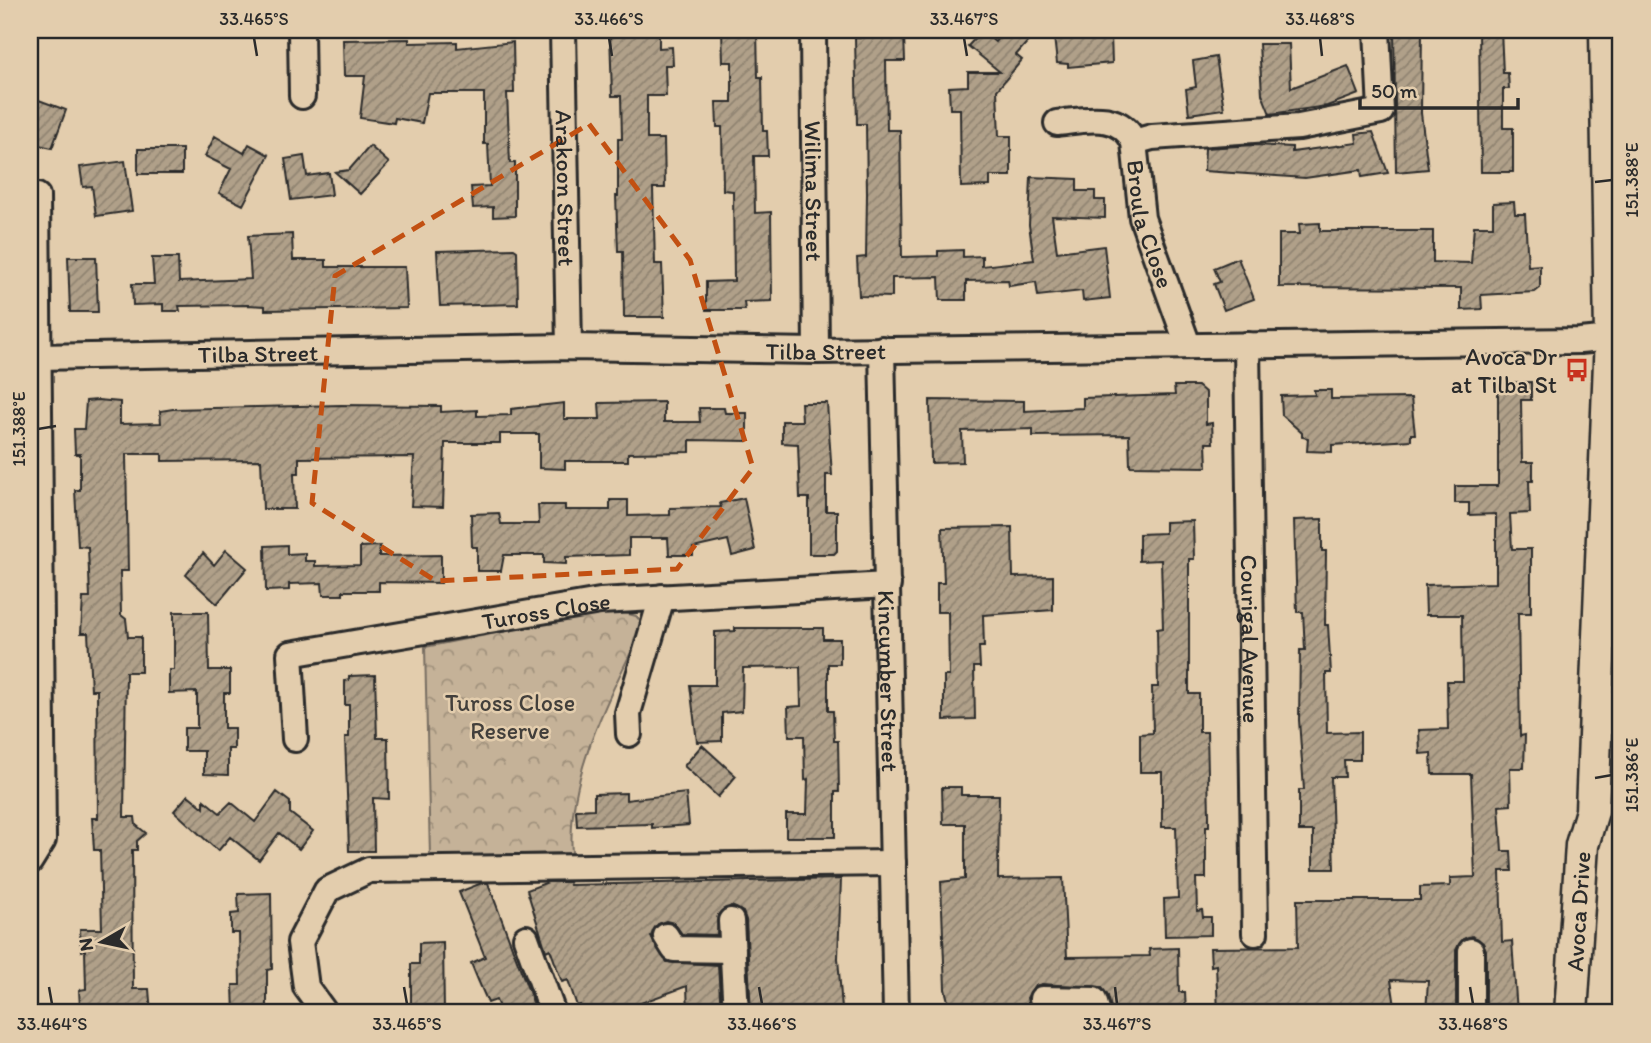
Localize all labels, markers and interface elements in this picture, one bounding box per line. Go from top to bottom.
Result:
text: 33.465°S [219,8,289,30]
text: 33.466°S [574,8,644,30]
text: 33.467°S [930,8,998,30]
text: 33.468°S [1285,8,1355,30]
scale bar [1360,66,1518,110]
text: 50 m [1371,78,1418,103]
street label: Arakoon Street [550,109,582,267]
street label: Wilima Street [799,120,830,262]
text: 151.388°E [1621,142,1643,218]
street label: Broula Close [1121,158,1181,292]
street label: Tilba Street [766,336,886,366]
street label: Tilba Street [198,337,318,368]
place label: Avoca Dr at Tilba St [1451,342,1557,399]
bus stop icon: Avoca Dr at Tilba St [1563,356,1591,384]
text: 151.388°E [8,391,30,467]
street label: Courigal Avenue [1235,554,1267,723]
street label: Tuross Close [479,586,611,635]
street label: Kincumber Street [873,590,905,772]
park label: Tuross Close Reserve [445,688,575,745]
text: 151.386°E [1621,737,1643,813]
street label: Avoca Drive [1559,850,1596,972]
north arrow [66,906,136,976]
text: N [73,936,98,953]
text: 33.464°S [17,1013,87,1035]
text: 33.465°S [372,1013,442,1035]
text: 33.466°S [727,1013,797,1035]
text: 33.467°S [1083,1013,1151,1035]
text: 33.468°S [1438,1013,1508,1035]

